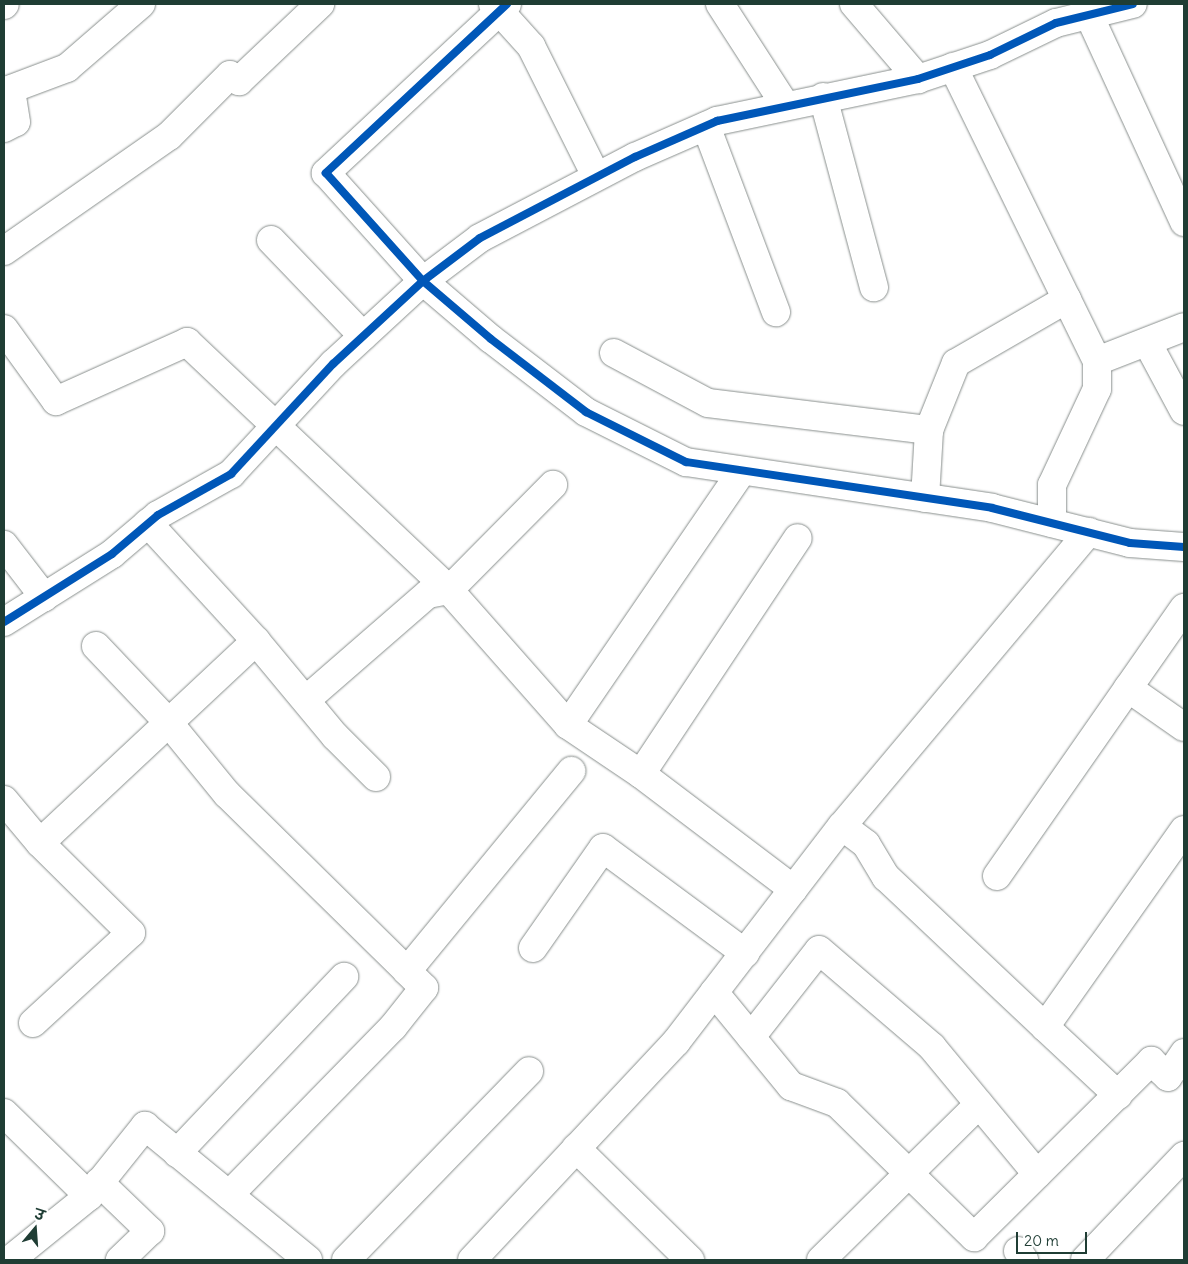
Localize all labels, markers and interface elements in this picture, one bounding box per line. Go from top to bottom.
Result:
north arrow [10,1204,60,1254]
text: उ [32,1205,47,1225]
scale bar [1018,1222,1089,1254]
text: 20 m [1024,1231,1059,1250]

